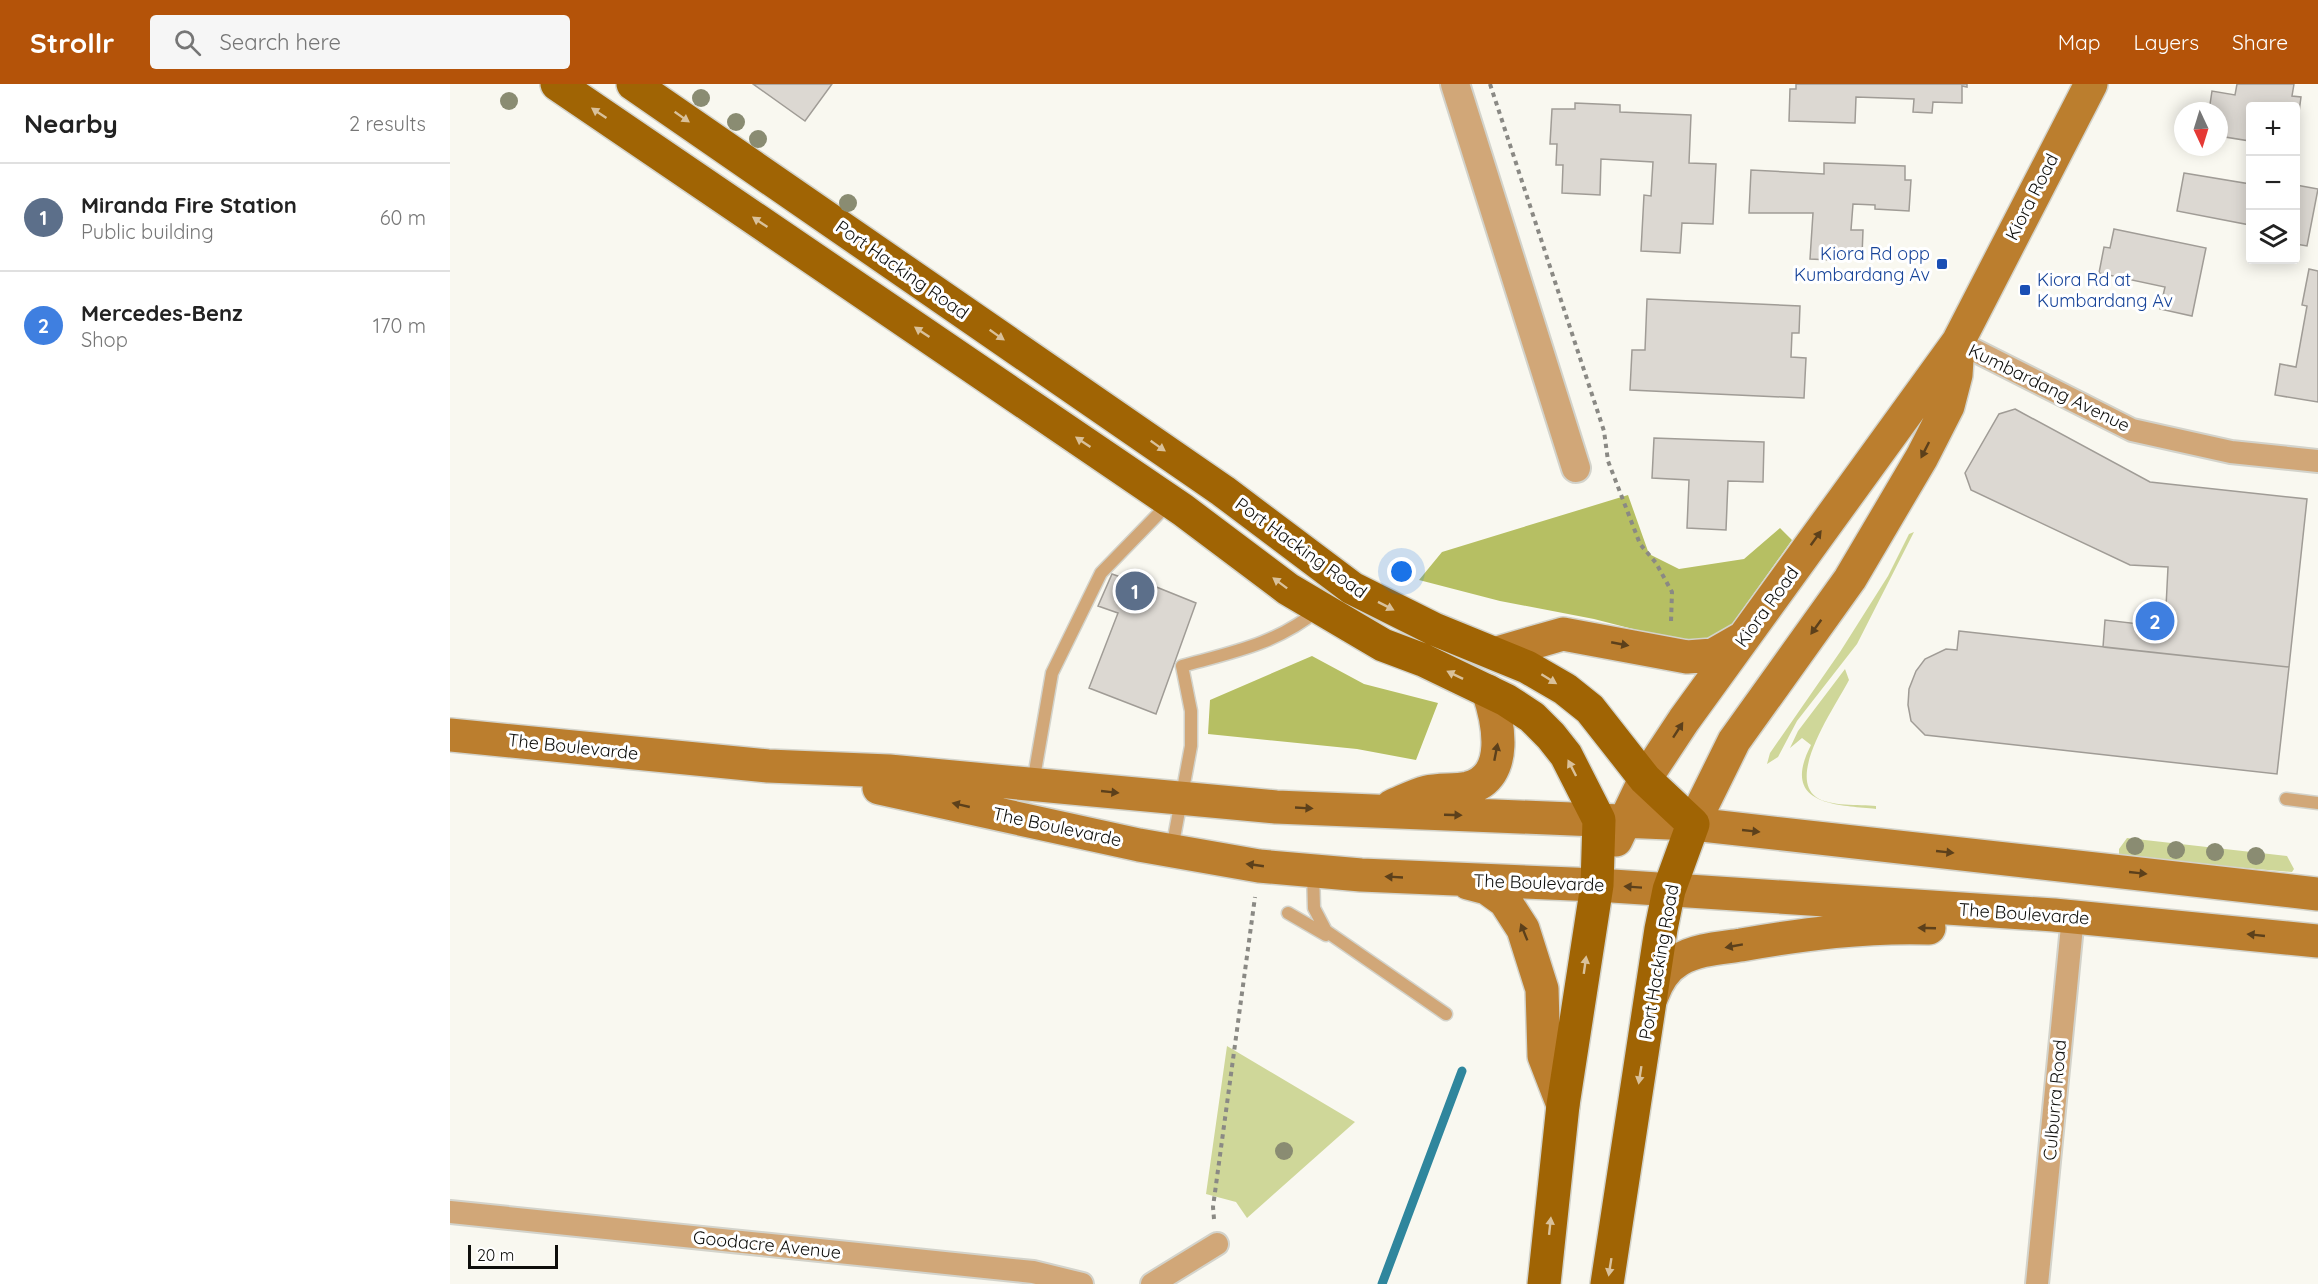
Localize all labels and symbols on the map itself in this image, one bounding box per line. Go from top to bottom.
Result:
north arrow [2174,102,2228,156]
one-way arrow [591,107,608,118]
one-way arrow [673,111,689,123]
street label: Kiora Road [2000,150,2063,244]
street label: Port Hacking Road [831,215,973,324]
one-way arrow [753,216,769,228]
place label: Kiora Rd opp Kumbardang Av [1794,242,1930,286]
marker: Kiora Rd opp Kumbardang Av [1935,257,1949,271]
place label: Kiora Rd at Kumbardang Av [2037,268,2173,312]
marker: Kiora Rd at Kumbardang Av [2018,283,2032,297]
one-way arrow [914,326,930,338]
one-way arrow [989,330,1006,341]
street label: Kumbardang Avenue [1965,338,2134,437]
one-way arrow [1075,436,1091,448]
one-way arrow [1150,440,1166,451]
one-way arrow [1920,441,1930,458]
street label: Port Hacking Road [1231,492,1372,603]
one-way arrow [1810,530,1822,546]
your location [1387,557,1416,586]
street label: Kiora Road [1730,562,1804,652]
pin: 1 [1116,568,1154,614]
one-way arrow [1272,577,1287,589]
pin: 2 [2136,598,2174,644]
one-way arrow [1377,602,1394,611]
one-way arrow [1810,618,1822,634]
one-way arrow [1611,640,1630,649]
one-way arrow [1447,671,1464,680]
one-way arrow [1541,674,1557,685]
one-way arrow [1672,722,1683,739]
street label: The Boulevarde [507,728,639,765]
one-way arrow [1492,743,1501,762]
one-way arrow [1567,759,1577,776]
one-way arrow [1100,787,1119,797]
one-way arrow [952,800,971,810]
street label: The Boulevarde [991,802,1124,851]
one-way arrow [1294,804,1313,813]
one-way arrow [1444,811,1463,820]
one-way arrow [1741,826,1760,835]
one-way arrow [1935,847,1954,857]
one-way arrow [1246,861,1265,870]
one-way arrow [2129,868,2148,878]
street label: The Boulevarde [1473,869,1605,896]
one-way arrow [1384,872,1403,881]
street label: Port Hacking Road [1634,882,1683,1041]
one-way arrow [1624,883,1643,892]
street label: The Boulevarde [1958,897,2090,930]
one-way arrow [1518,923,1528,941]
one-way arrow [1918,924,1937,933]
one-way arrow [2247,930,2266,940]
one-way arrow [1724,942,1743,951]
one-way arrow [1581,956,1590,975]
street label: Culburra Road [2038,1038,2071,1161]
one-way arrow [1635,1065,1644,1084]
one-way arrow [1545,1216,1555,1235]
street label: Goodacre Avenue [692,1225,842,1264]
scale bar [468,1242,558,1270]
one-way arrow [1605,1258,1614,1277]

